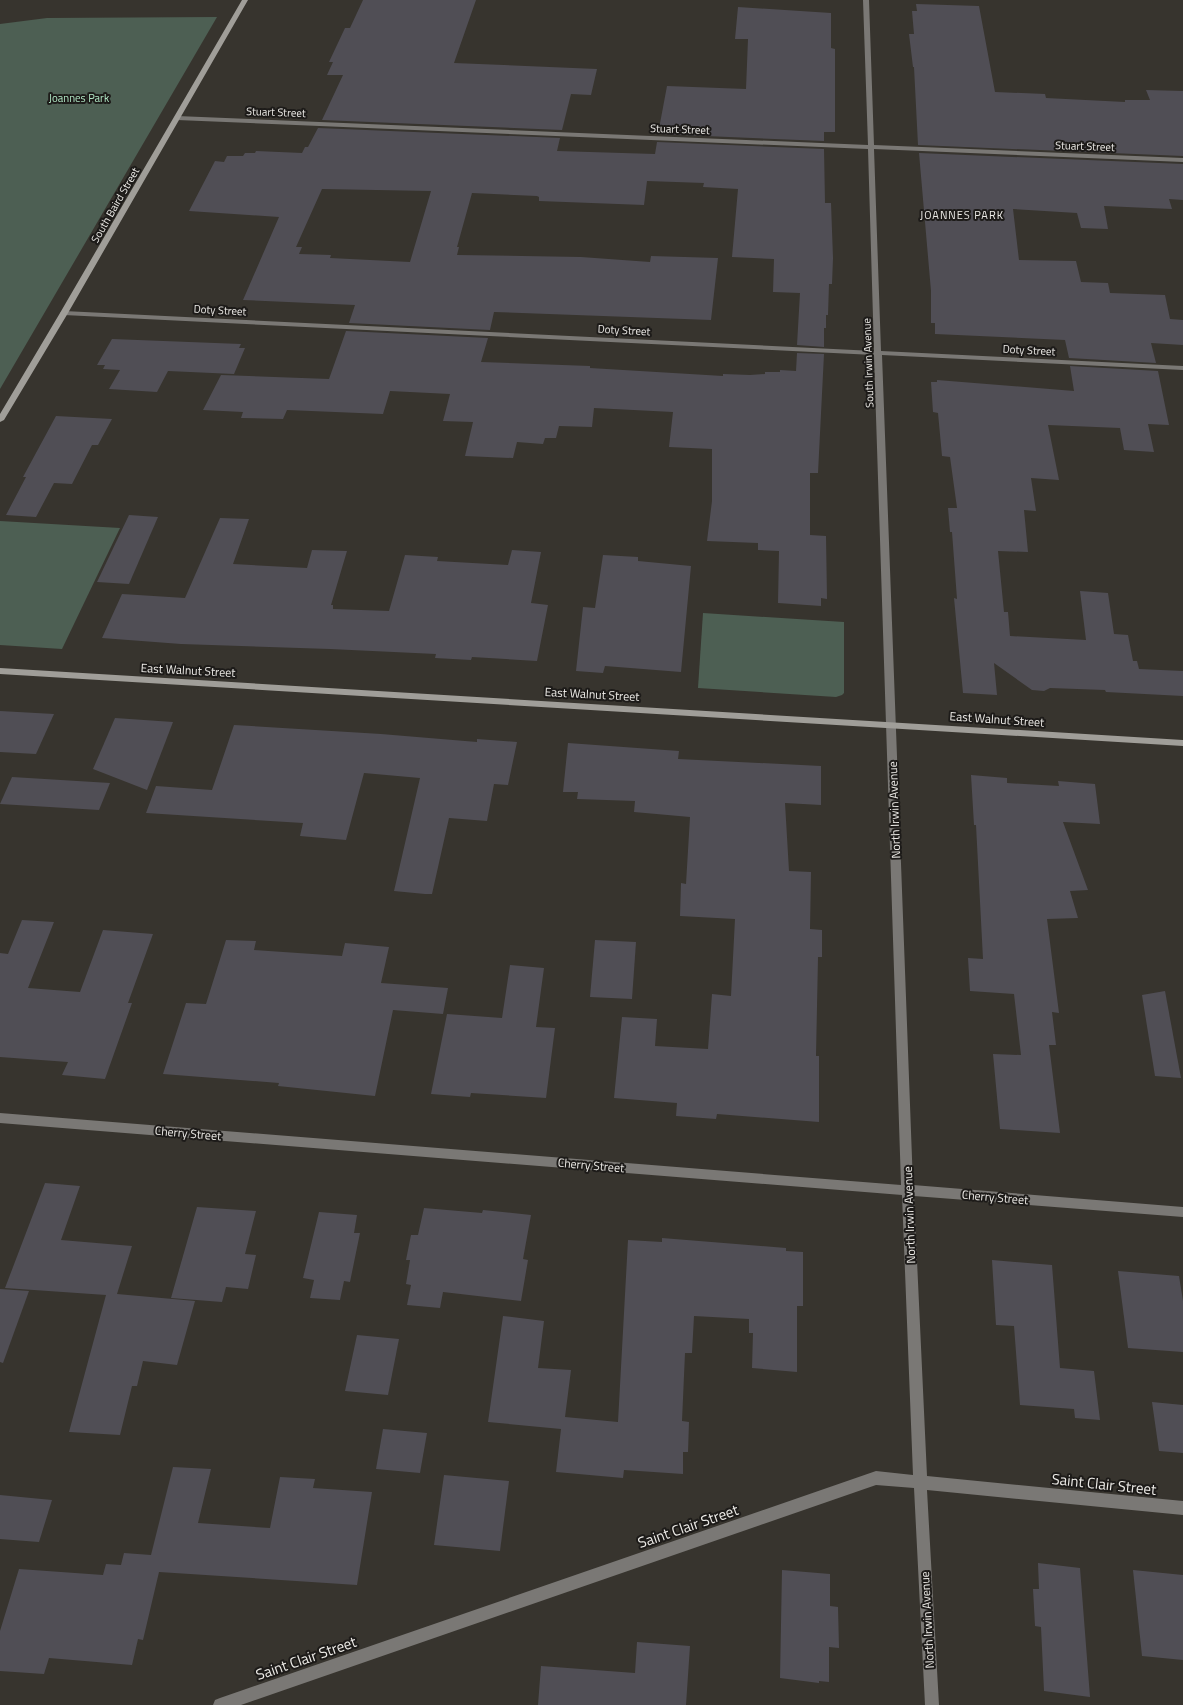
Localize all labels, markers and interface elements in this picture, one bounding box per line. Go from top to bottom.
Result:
park label: Joannes Park [49,90,110,106]
street label: Stuart Street [246,103,306,121]
street label: Stuart Street [650,120,710,138]
street label: Stuart Street [1055,137,1115,155]
street label: South Baird Street [87,164,143,246]
district label: JOANNES PARK [920,207,1004,223]
street label: Doty Street [193,301,247,319]
street label: South Irwin Avenue [858,317,878,408]
street label: Doty Street [597,321,651,339]
street label: Doty Street [1002,341,1056,359]
street label: East Walnut Street [140,658,237,682]
street label: East Walnut Street [544,682,641,706]
street label: East Walnut Street [949,706,1046,732]
street label: North Irwin Avenue [883,761,905,859]
street label: Cherry Street [154,1121,223,1145]
street label: Cherry Street [557,1153,626,1177]
street label: North Irwin Avenue [898,1166,920,1264]
street label: Cherry Street [961,1185,1030,1209]
street label: Saint Clair Street [1051,1467,1158,1501]
street label: Saint Clair Street [635,1498,742,1554]
street label: North Irwin Avenue [915,1571,939,1669]
street label: Saint Clair Street [253,1630,360,1686]

